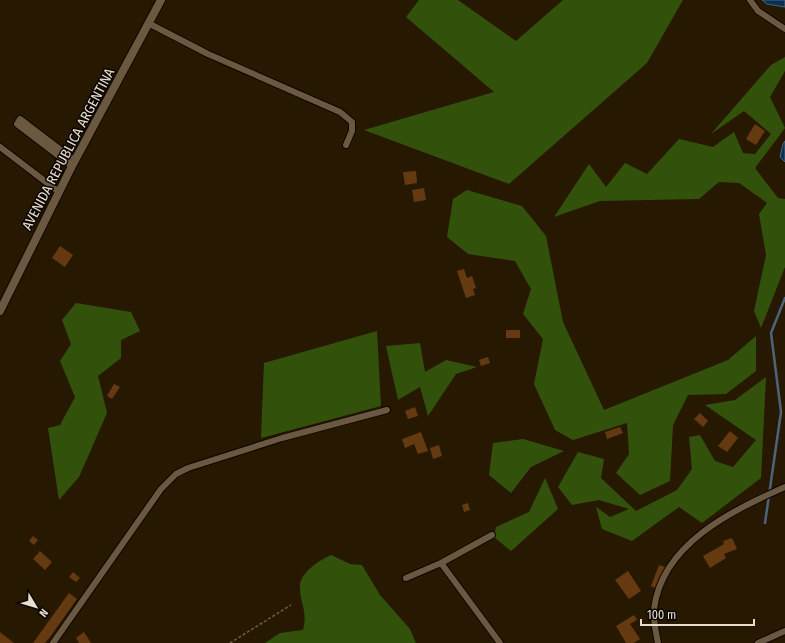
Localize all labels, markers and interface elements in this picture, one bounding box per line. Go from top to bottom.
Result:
street label: AVENIDA REPUBLICA ARGENTINA [19,65,119,233]
north arrow [16,587,56,627]
scale bar [641,601,754,627]
text: N [36,606,51,619]
text: 100 m [647,608,676,622]

